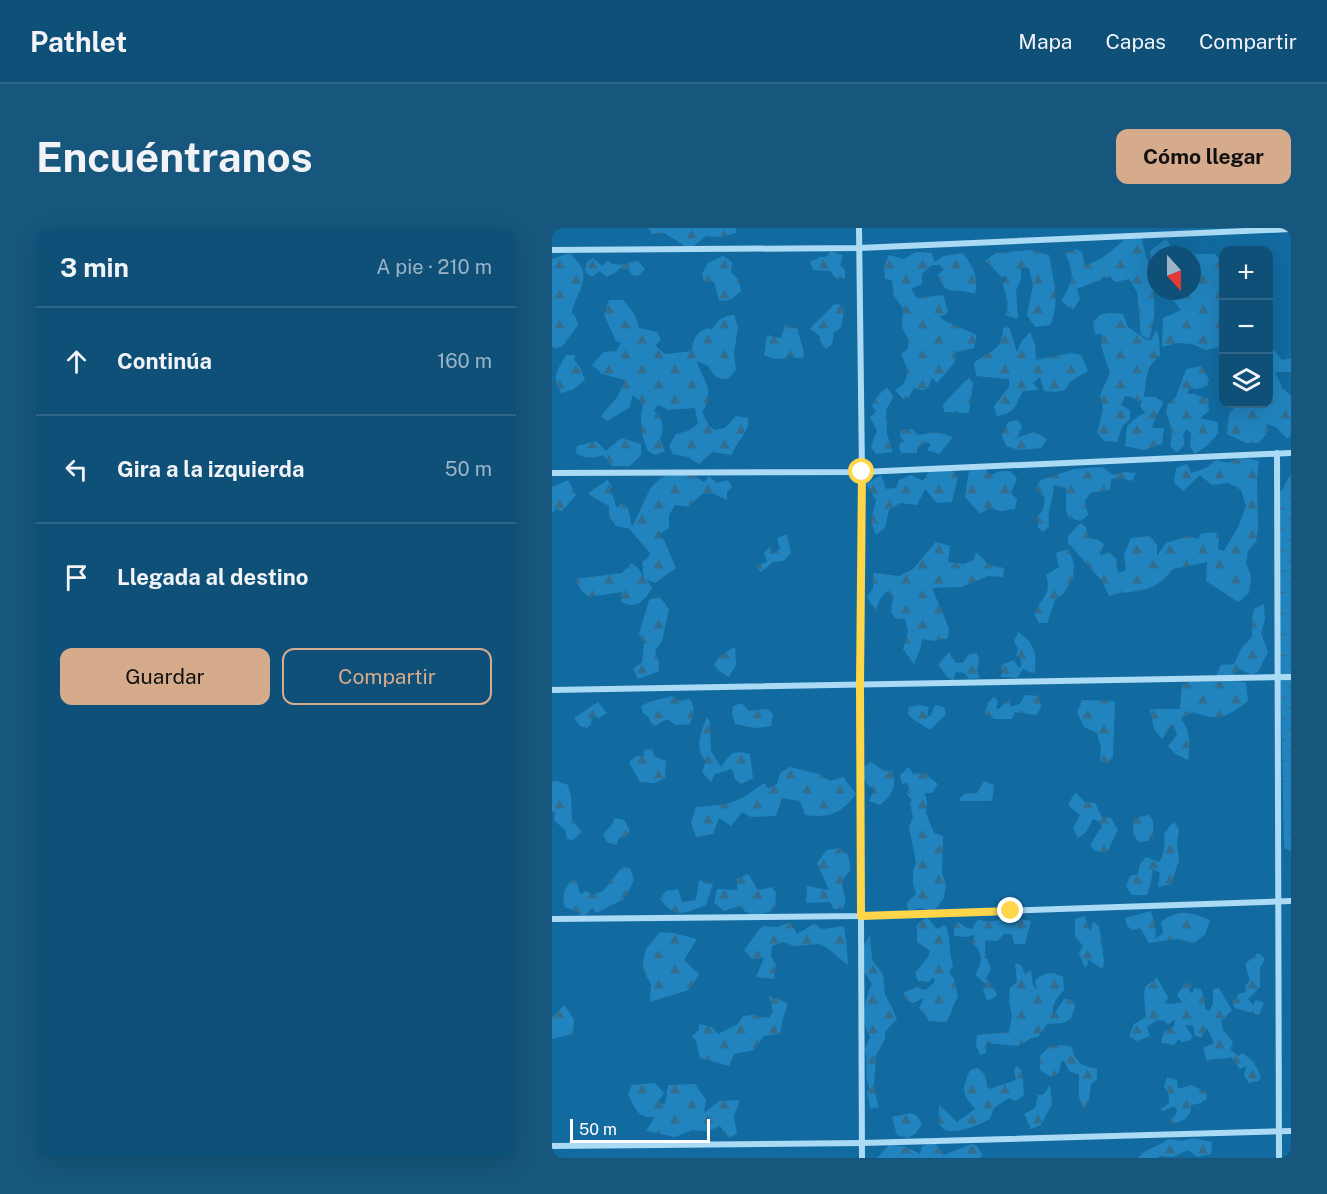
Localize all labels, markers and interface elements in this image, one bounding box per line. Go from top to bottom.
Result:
text: Pathlet [30,25,127,58]
text: Mapa [1018,29,1072,54]
text: Capas [1105,29,1166,54]
text: Compartir [1199,29,1297,54]
button: Cómo llegar [1116,129,1291,184]
text: Encuéntranos [36,132,313,181]
north arrow [1147,246,1201,300]
map controls [1219,246,1273,408]
button: + [1219,246,1273,300]
text: 3 min [60,252,129,283]
text: A pie · 210 m [376,255,492,279]
button: − [1219,300,1273,354]
icon: ahead [60,345,93,378]
text: Continúa [117,348,212,374]
text: 160 m [437,349,492,373]
button: layers [1219,354,1273,408]
icon: left [60,453,93,486]
text: Gira a la izquierda [117,456,304,482]
text: 50 m [445,457,492,481]
route start [848,458,874,484]
icon: arrive [60,561,93,594]
text: Llegada al destino [117,564,308,590]
button: Guardar [60,648,270,705]
button: Compartir [282,648,492,705]
route end [997,897,1023,923]
scale bar [570,1116,710,1144]
text: 50 m [579,1120,617,1139]

